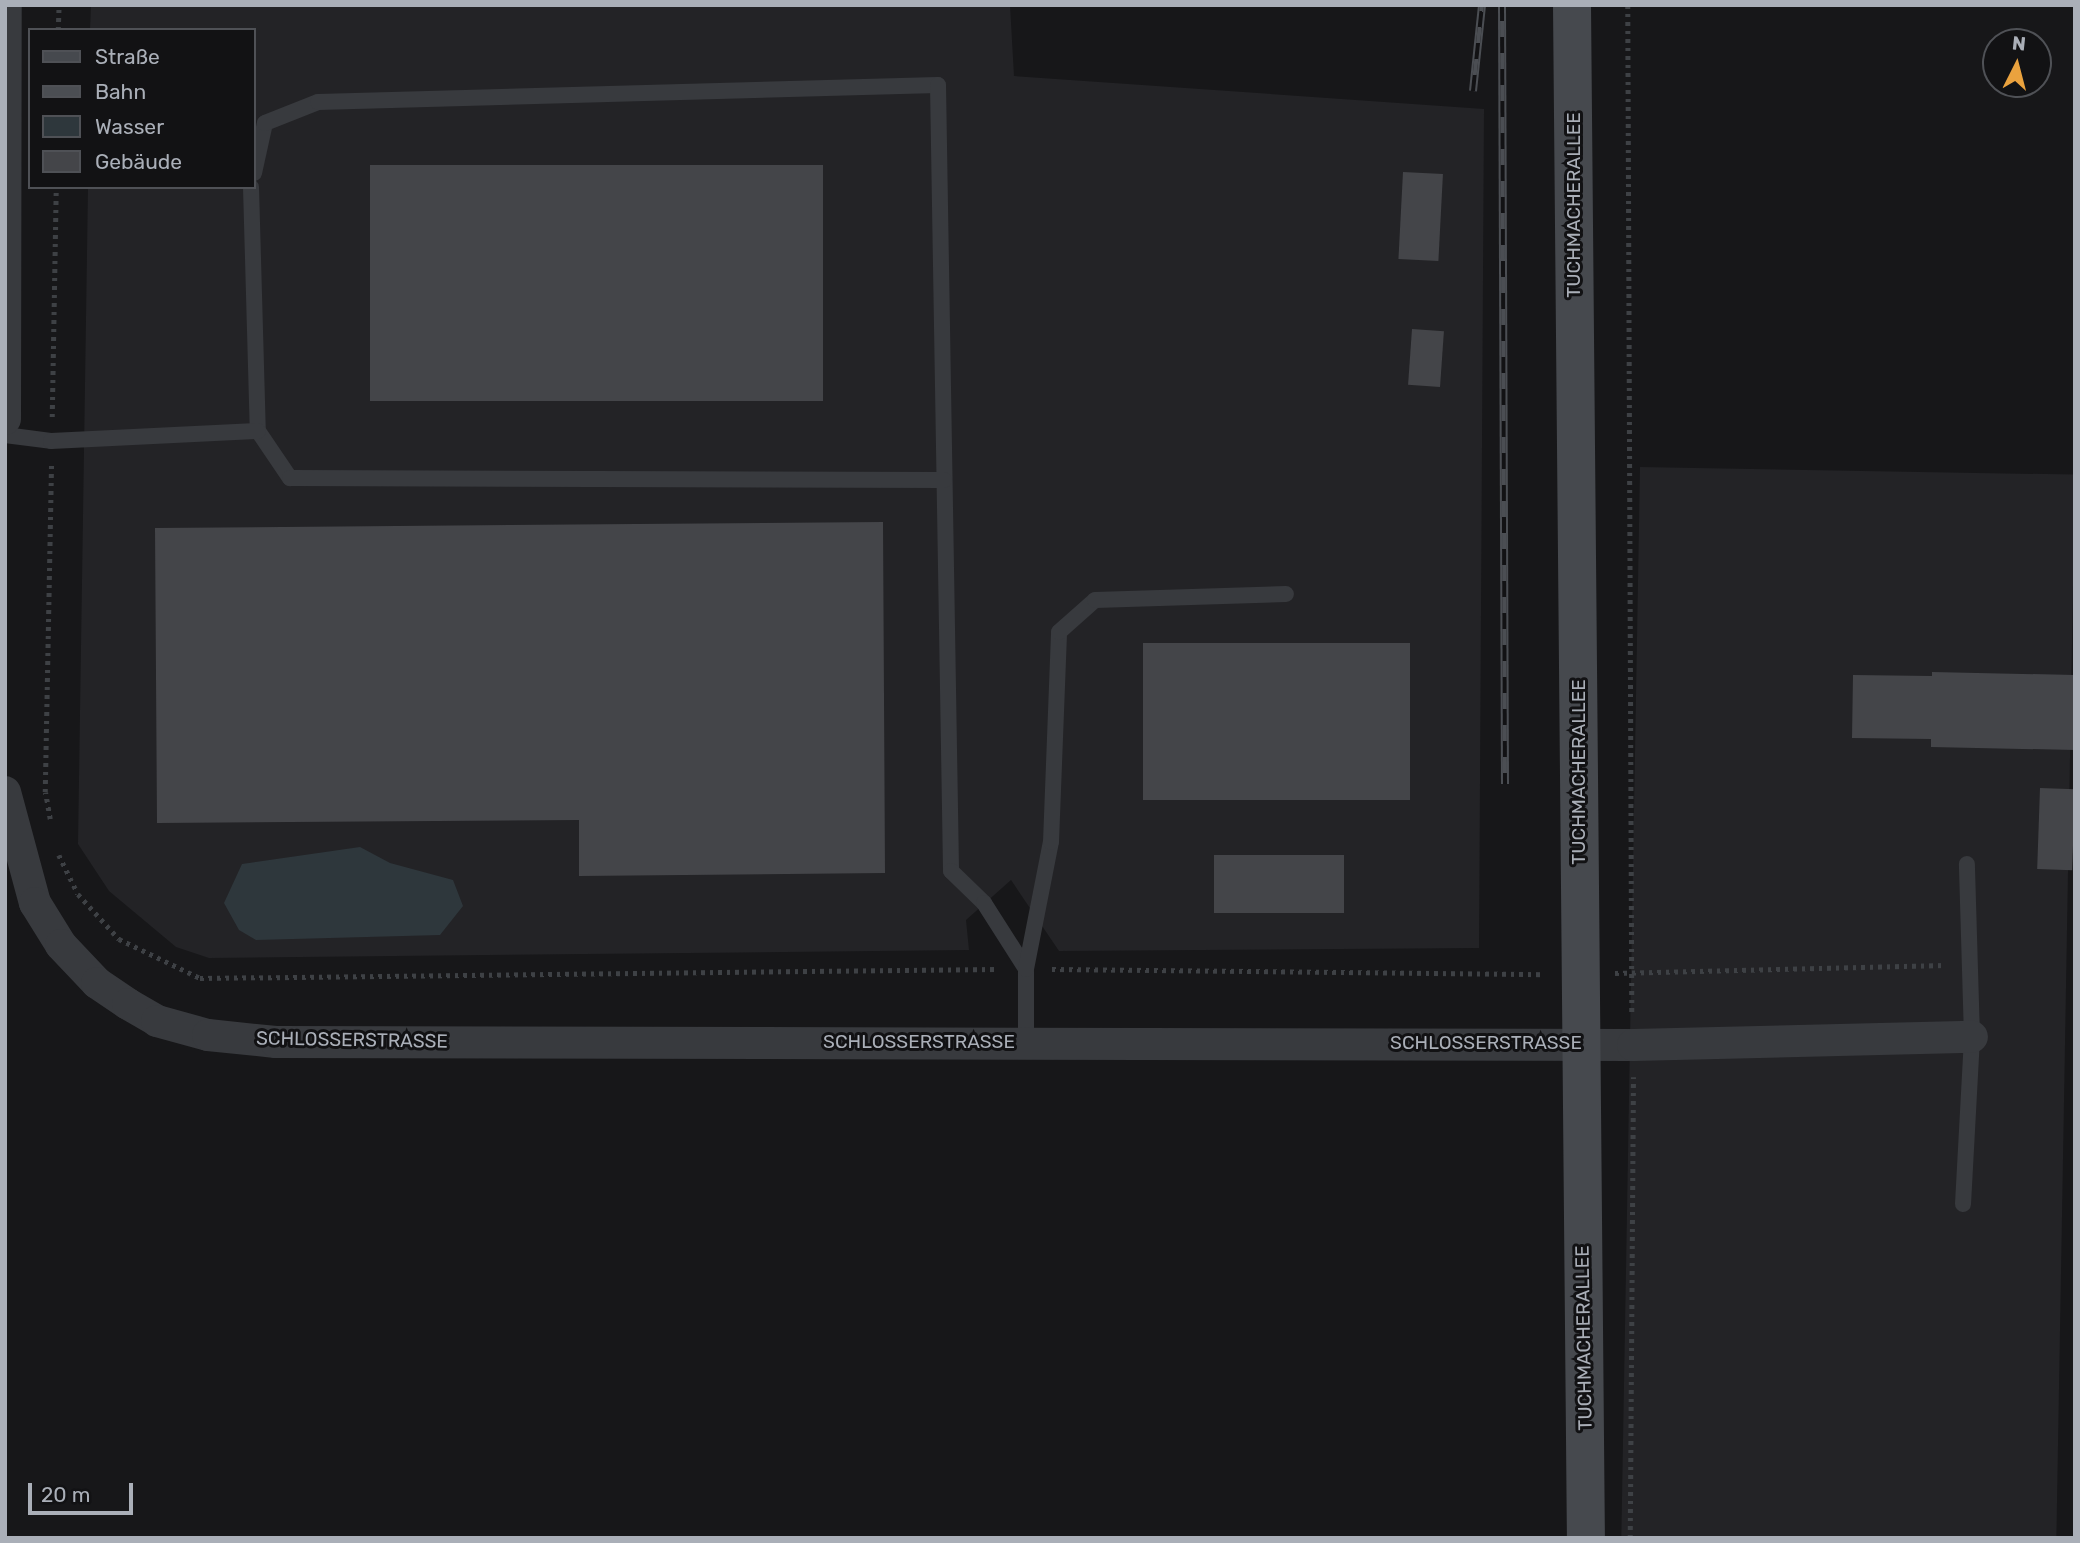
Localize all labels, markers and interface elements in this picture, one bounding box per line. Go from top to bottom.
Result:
legend [28,28,256,189]
north arrow [1982,28,2052,98]
text: N [2011,31,2027,56]
text: Straße [95,44,160,69]
text: Bahn [95,79,146,104]
street label: TUCHMACHERALLEE [1563,112,1585,298]
text: Wasser [95,114,164,139]
text: Gebäude [95,149,182,174]
street label: TUCHMACHERALLEE [1568,679,1590,865]
street label: SCHLOSSERSTRASSE [256,1027,448,1053]
street label: SCHLOSSERSTRASSE [823,1031,1015,1053]
street label: SCHLOSSERSTRASSE [1390,1032,1582,1054]
street label: TUCHMACHERALLEE [1571,1245,1597,1431]
scale bar [32,1470,136,1514]
text: 20 m [41,1482,90,1507]

